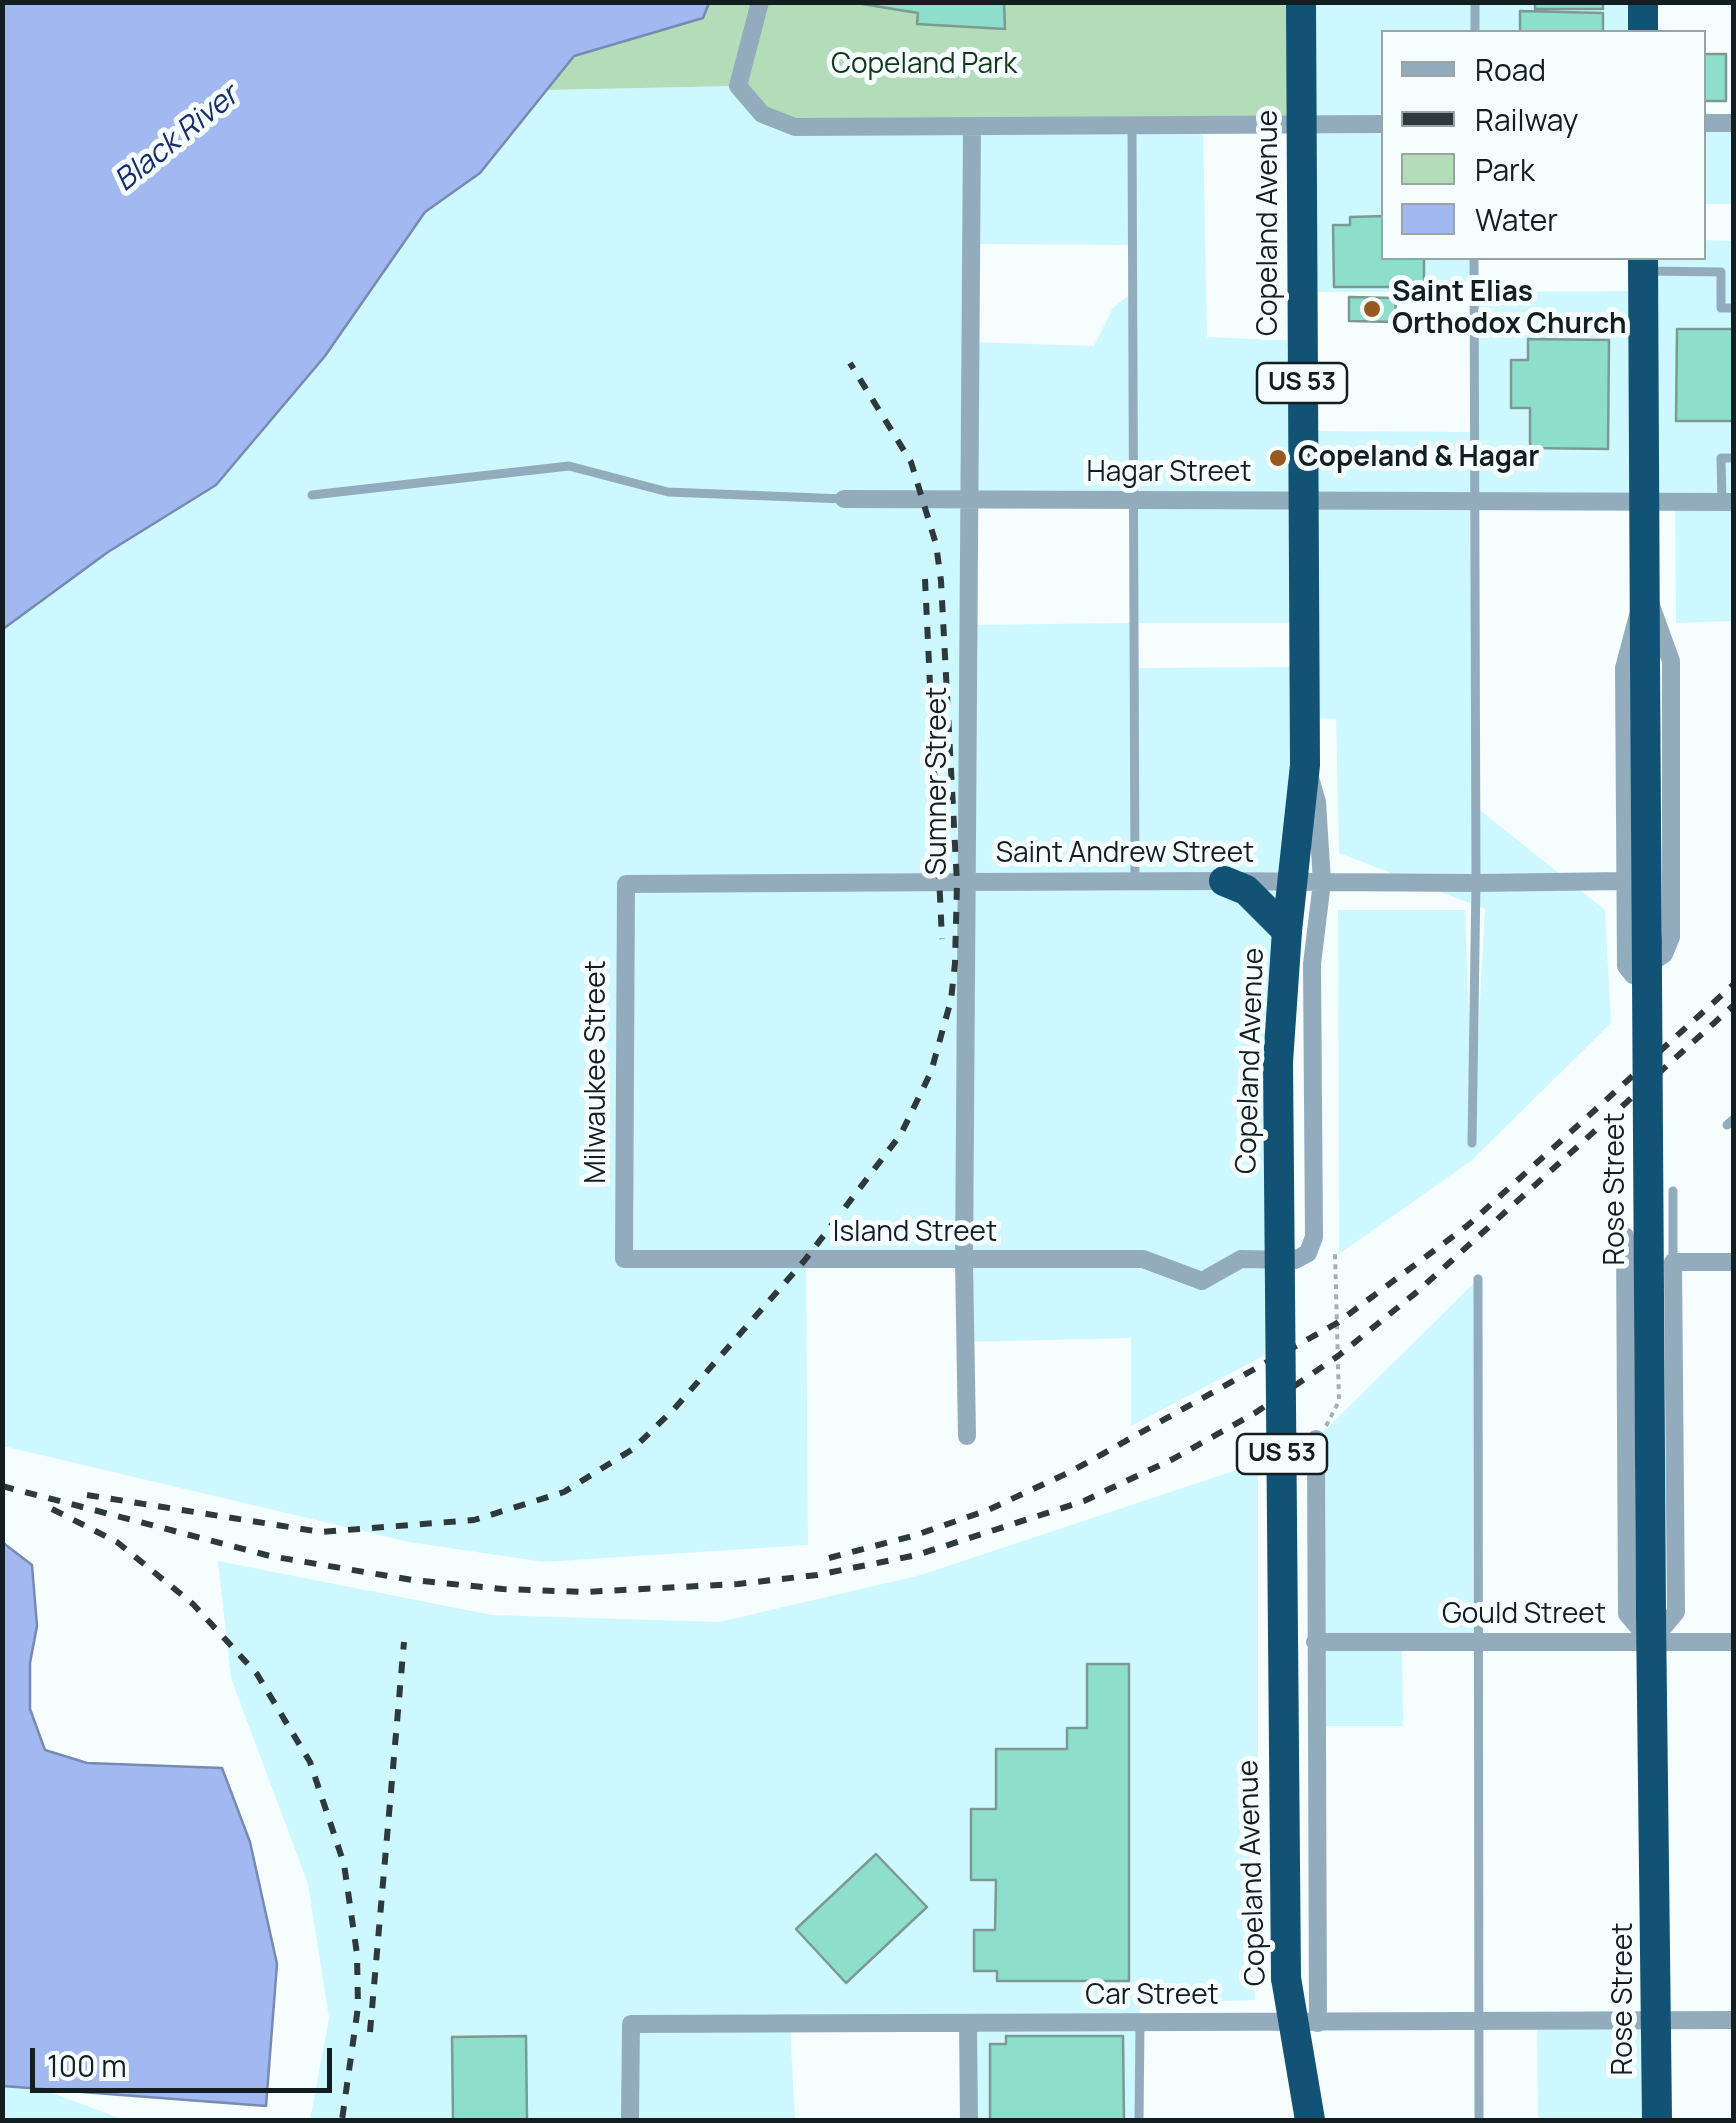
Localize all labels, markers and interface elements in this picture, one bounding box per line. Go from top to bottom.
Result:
legend [1381,30,1706,260]
park label: Copeland Park [831,48,1017,82]
text: Road [1475,49,1546,90]
water label: Black River [108,78,246,200]
text: Railway [1475,99,1578,140]
street label: Copeland Avenue [1252,110,1286,336]
text: Park [1475,149,1535,190]
text: Water [1475,199,1558,240]
place label: Saint Elias Orthodox Church [1392,276,1627,342]
marker: Saint Elias Orthodox Church [1361,298,1383,320]
road number: US 53 [1257,363,1347,403]
place label: Copeland & Hagar [1298,441,1539,475]
marker: Copeland & Hagar [1267,447,1289,469]
street label: Hagar Street [1087,456,1251,490]
street label: Sumner Street [921,687,955,875]
street label: Saint Andrew Street [996,837,1254,871]
street label: Copeland Avenue [1230,947,1272,1175]
street label: Milwaukee Street [580,960,614,1184]
street label: Rose Street [1599,1113,1633,1265]
street label: Island Street [833,1216,997,1250]
road number: US 53 [1237,1434,1327,1474]
street label: Gould Street [1442,1598,1606,1632]
street label: Copeland Avenue [1232,1759,1274,1987]
street label: Rose Street [1607,1923,1641,2075]
street label: Car Street [1085,1979,1219,2013]
scale bar [35,2028,338,2090]
text: 100 m [47,2045,127,2086]

